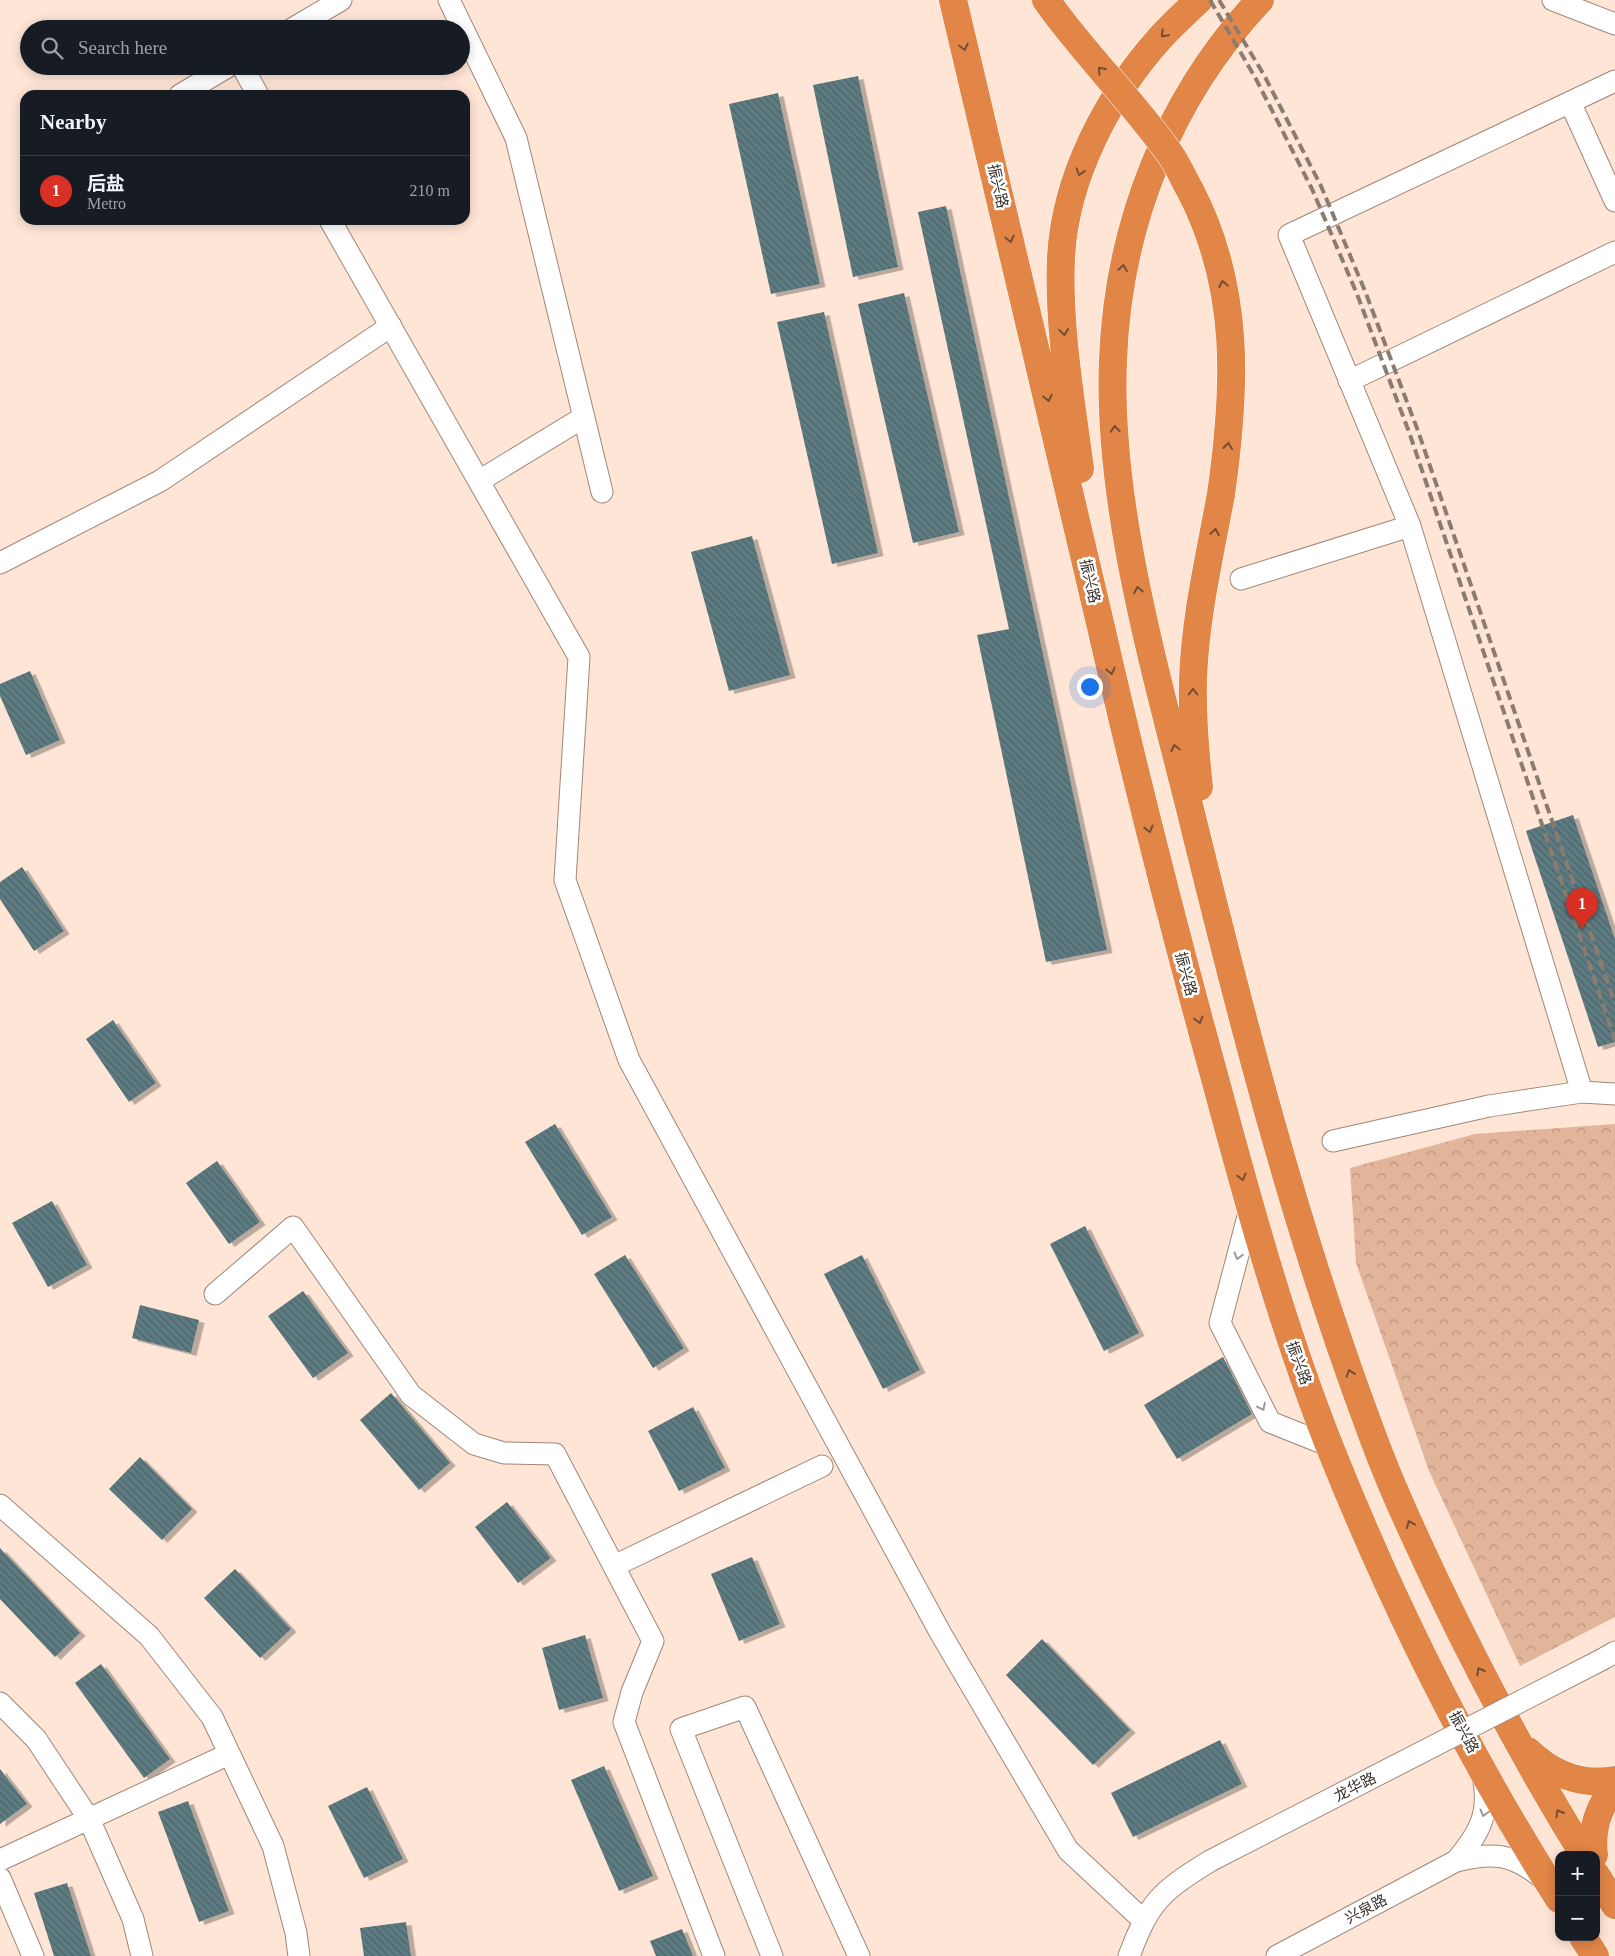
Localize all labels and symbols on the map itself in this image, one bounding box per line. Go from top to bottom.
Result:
one-way arrow [1161,28,1170,37]
one-way arrow [958,43,969,52]
one-way arrow [1099,67,1107,76]
street label: 振兴路 [985,162,1011,210]
one-way arrow [1076,167,1086,175]
one-way arrow [1004,235,1015,244]
one-way arrow [1117,263,1128,271]
one-way arrow [1218,280,1229,289]
one-way arrow [1058,328,1069,336]
one-way arrow [1042,393,1053,402]
one-way arrow [1109,425,1120,433]
one-way arrow [1222,442,1233,450]
one-way arrow [1209,527,1219,536]
street label: 振兴路 [1077,557,1103,605]
one-way arrow [1134,586,1144,594]
one-way arrow [1105,667,1116,676]
your location [1077,674,1103,700]
one-way arrow [1188,688,1198,696]
one-way arrow [1170,744,1181,753]
one-way arrow [1143,825,1153,833]
pin: 1 [1566,888,1598,929]
street label: 振兴路 [1172,950,1200,998]
one-way arrow [1193,1016,1204,1025]
one-way arrow [1236,1173,1246,1181]
one-way arrow [1233,1252,1244,1261]
street label: 振兴路 [1284,1339,1314,1387]
one-way arrow [1346,1369,1356,1378]
one-way arrow [1256,1402,1266,1411]
one-way arrow [1405,1520,1416,1529]
one-way arrow [1476,1667,1486,1676]
street label: 振兴路 [1446,1708,1482,1756]
street label: 龙华路 [1331,1769,1379,1804]
one-way arrow [1479,1809,1490,1818]
one-way arrow [1555,1809,1565,1818]
street label: 兴泉路 [1342,1891,1390,1927]

